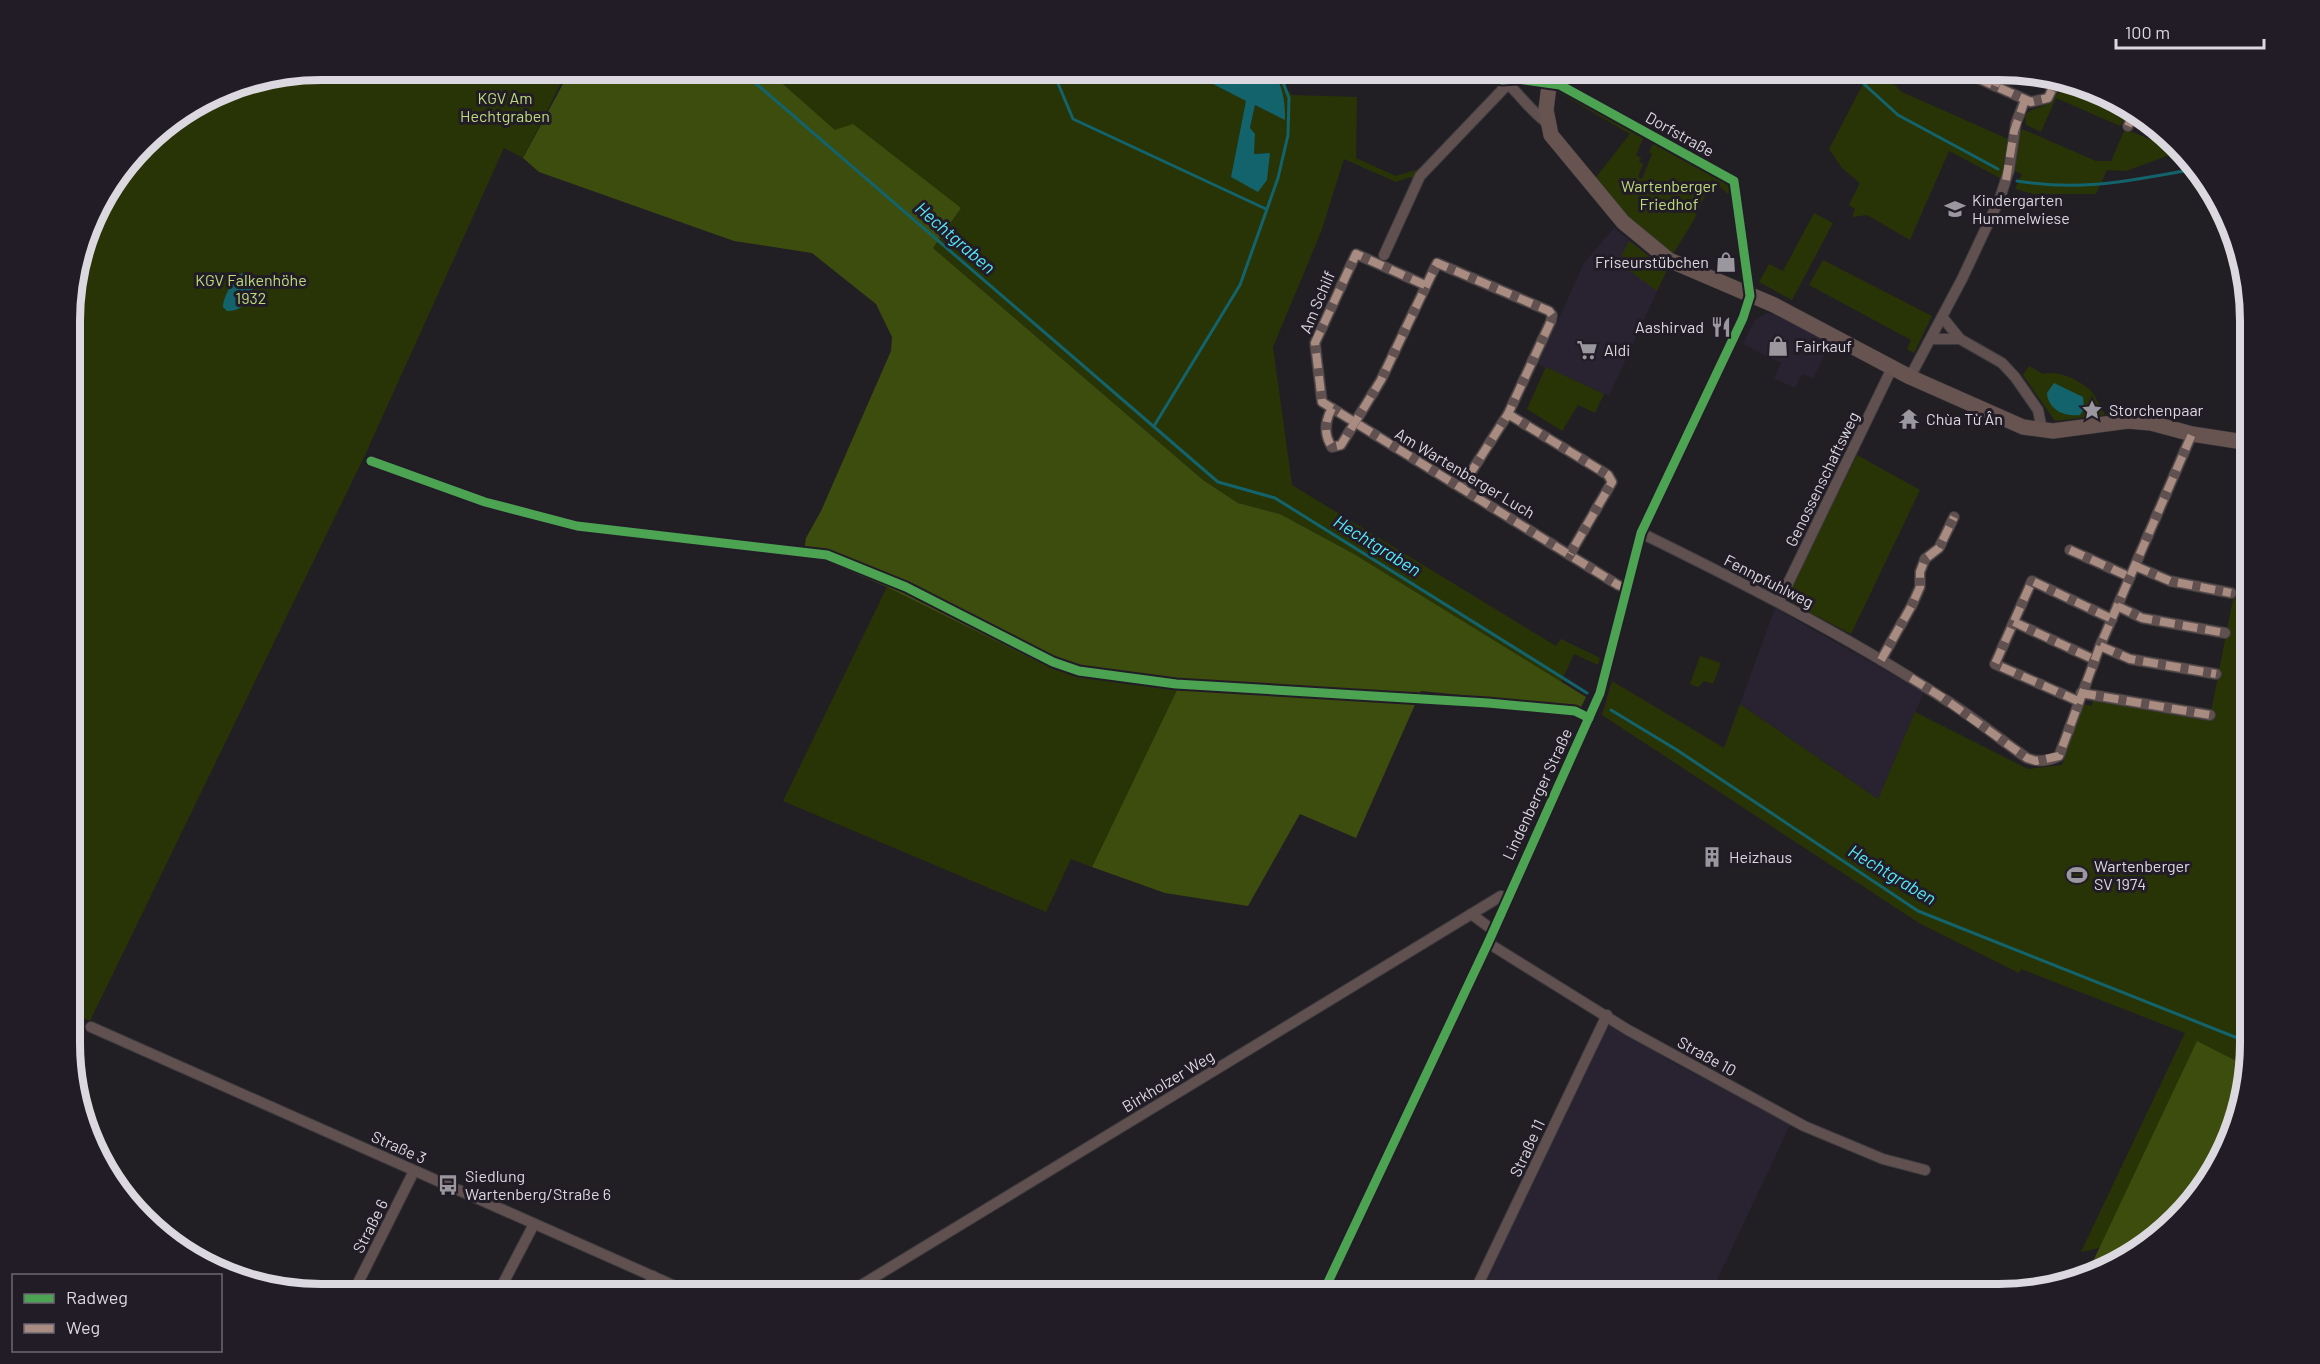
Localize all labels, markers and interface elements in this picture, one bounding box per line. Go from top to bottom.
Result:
scale bar [2116,12,2264,50]
text: 100 m [2125,21,2170,43]
park label: KGV Am Hechtgraben [460,88,550,125]
street label: Dorfstraße [1643,107,1718,160]
park label: Wartenberger Friedhof [1621,176,1717,213]
place label: Kindergarten Hummelwiese [1972,190,2070,227]
water label: Hechtgraben [911,197,1000,278]
school or university icon: Kindergarten Hummelwiese [1943,197,1967,221]
shop icon: Friseurstübchen [1714,250,1738,274]
place label: Friseurstübchen [1595,252,1709,271]
street label: Am Schilf [1295,267,1338,336]
park label: KGV Falkenhöhe 1932 [195,270,307,307]
restaurant icon: Aashirvad [1709,315,1733,339]
place label: Aashirvad [1635,317,1704,336]
shop icon: Fairkauf [1766,334,1790,358]
place label: Fairkauf [1795,336,1852,355]
supermarket icon: Aldi [1575,338,1599,362]
place label: Aldi [1604,340,1630,359]
place icon: Storchenpaar [2080,398,2104,422]
place label: Storchenpaar [2109,400,2204,419]
temple icon: Chùa Từ Ân [1897,407,1921,431]
street label: Genossenschaftsweg [1781,408,1862,549]
place label: Chùa Từ Ân [1926,409,2003,428]
street label: Am Wartenberger Luch [1392,423,1539,522]
water label: Hechtgraben [1330,510,1425,581]
street label: Fennpfuhlweg [1721,550,1817,611]
street label: Lindenberger Straße [1498,725,1575,863]
water label: Hechtgraben [1845,839,1940,909]
building icon: Heizhaus [1700,845,1724,869]
place label: Heizhaus [1729,847,1792,866]
place label: Wartenberger SV 1974 [2094,856,2190,893]
sports icon: Wartenberger SV 1974 [2065,863,2089,887]
street label: Straße 10 [1674,1032,1740,1079]
street label: Birkholzer Weg [1118,1046,1217,1115]
street label: Straße 11 [1505,1116,1548,1179]
street label: Straße 3 [369,1126,430,1167]
place label: Siedlung Wartenberg/Straße 6 [465,1166,611,1203]
bus stop icon: Siedlung Wartenberg/Straße 6 [436,1173,460,1197]
street label: Straße 6 [348,1196,391,1256]
legend [12,1274,222,1352]
text: Radweg [66,1286,128,1308]
text: Weg [66,1316,100,1338]

